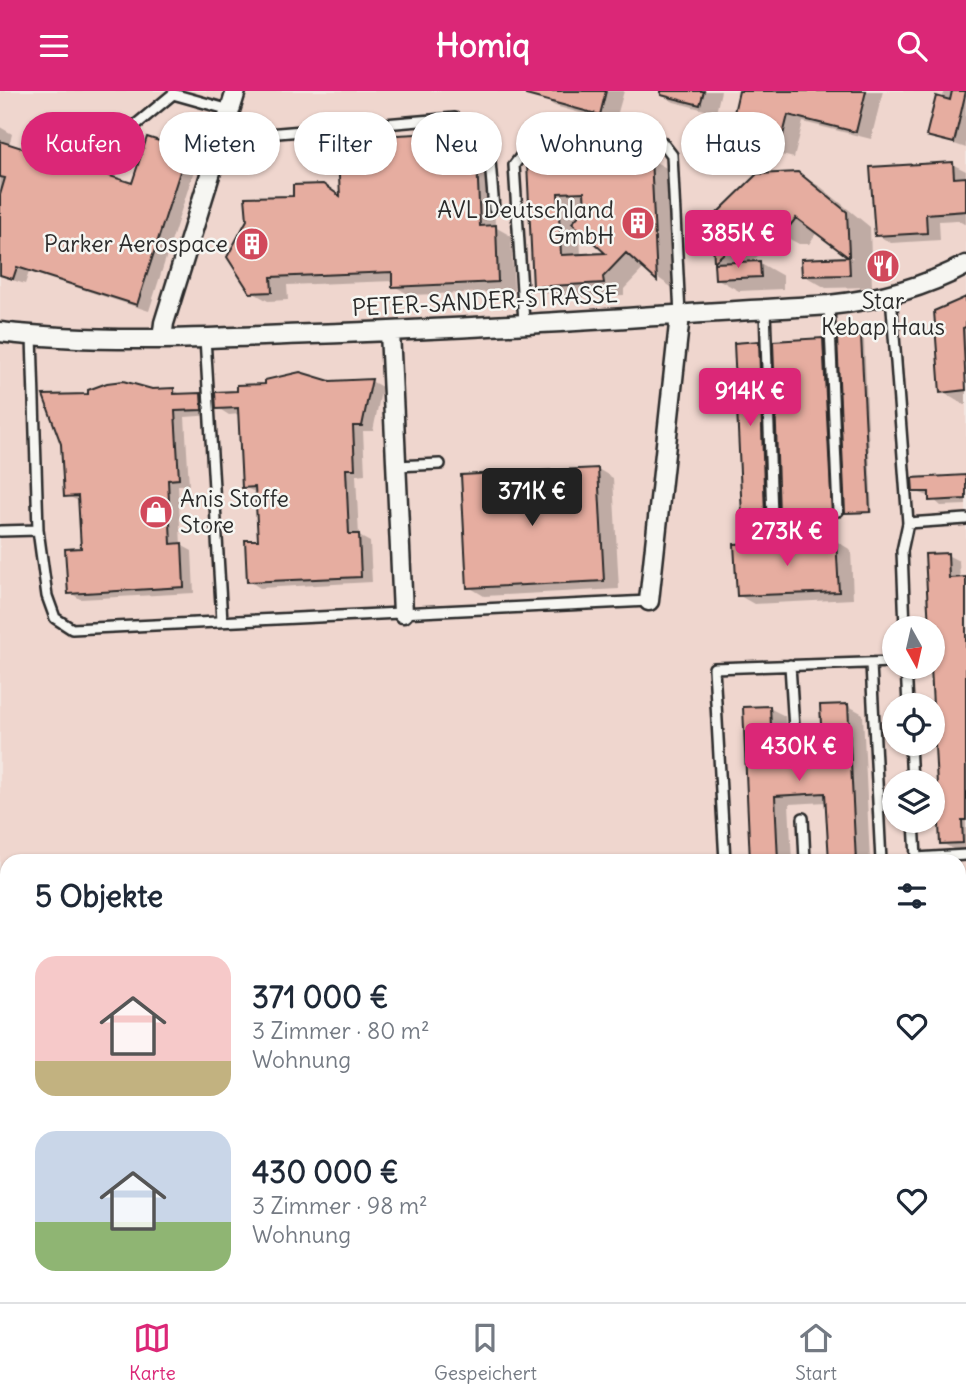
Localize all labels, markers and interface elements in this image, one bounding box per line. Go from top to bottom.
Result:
text: Homiq [436,25,530,66]
icon: menu [35,27,73,65]
icon: search [893,27,931,65]
chip: Kaufen [21,112,145,175]
chip: Mieten [159,112,280,175]
chip: Filter [294,112,397,175]
chip: Neu [411,112,502,175]
chip: Wohnung [516,112,667,175]
chip: Haus [681,112,785,175]
place label: AVL Deutschland GmbH [437,195,614,250]
building icon: AVL Deutschland GmbH [619,204,657,242]
pin: 385K € [681,211,795,270]
text: 385K € [701,218,775,247]
building icon: Parker Aerospace [233,225,271,263]
place label: Parker Aerospace [44,229,228,258]
restaurant icon: Star Kebap Haus [864,247,902,285]
street label: PETER-SANDER-STRASSE [351,279,619,322]
place label: Star Kebap Haus [821,286,945,341]
pin: 914K € [693,369,807,428]
text: 914K € [715,376,785,405]
pin: 371K € [475,469,589,528]
text: 371K € [498,476,566,505]
place label: Anis Stoffe Store [180,484,289,539]
shop icon: Anis Stoffe Store [137,493,175,531]
pin: 273K € [730,509,844,568]
text: 273K € [751,516,823,545]
north arrow [882,616,945,679]
map controls [882,616,945,833]
button: locate [882,693,945,756]
pin: 430K € [742,723,856,783]
text: 430K € [761,731,837,760]
button: layers [882,770,945,833]
text: 5 Objekte [35,877,163,915]
icon: filters [893,877,931,915]
text: 371 000 € [252,978,388,1016]
icon: home [91,984,175,1068]
icon: heart [893,1007,931,1045]
text: 3 Zimmer · 80 m² [252,1016,430,1045]
text: Wohnung [252,1045,351,1074]
text: 430 000 € [252,1153,399,1191]
icon: home [91,1159,175,1243]
icon: heart [893,1182,931,1220]
text: 3 Zimmer · 98 m² [252,1191,428,1220]
text: Wohnung [252,1220,351,1249]
tab: Karte [129,1319,176,1385]
tab: Gespeichert [434,1319,537,1385]
tab: Start [795,1319,837,1385]

